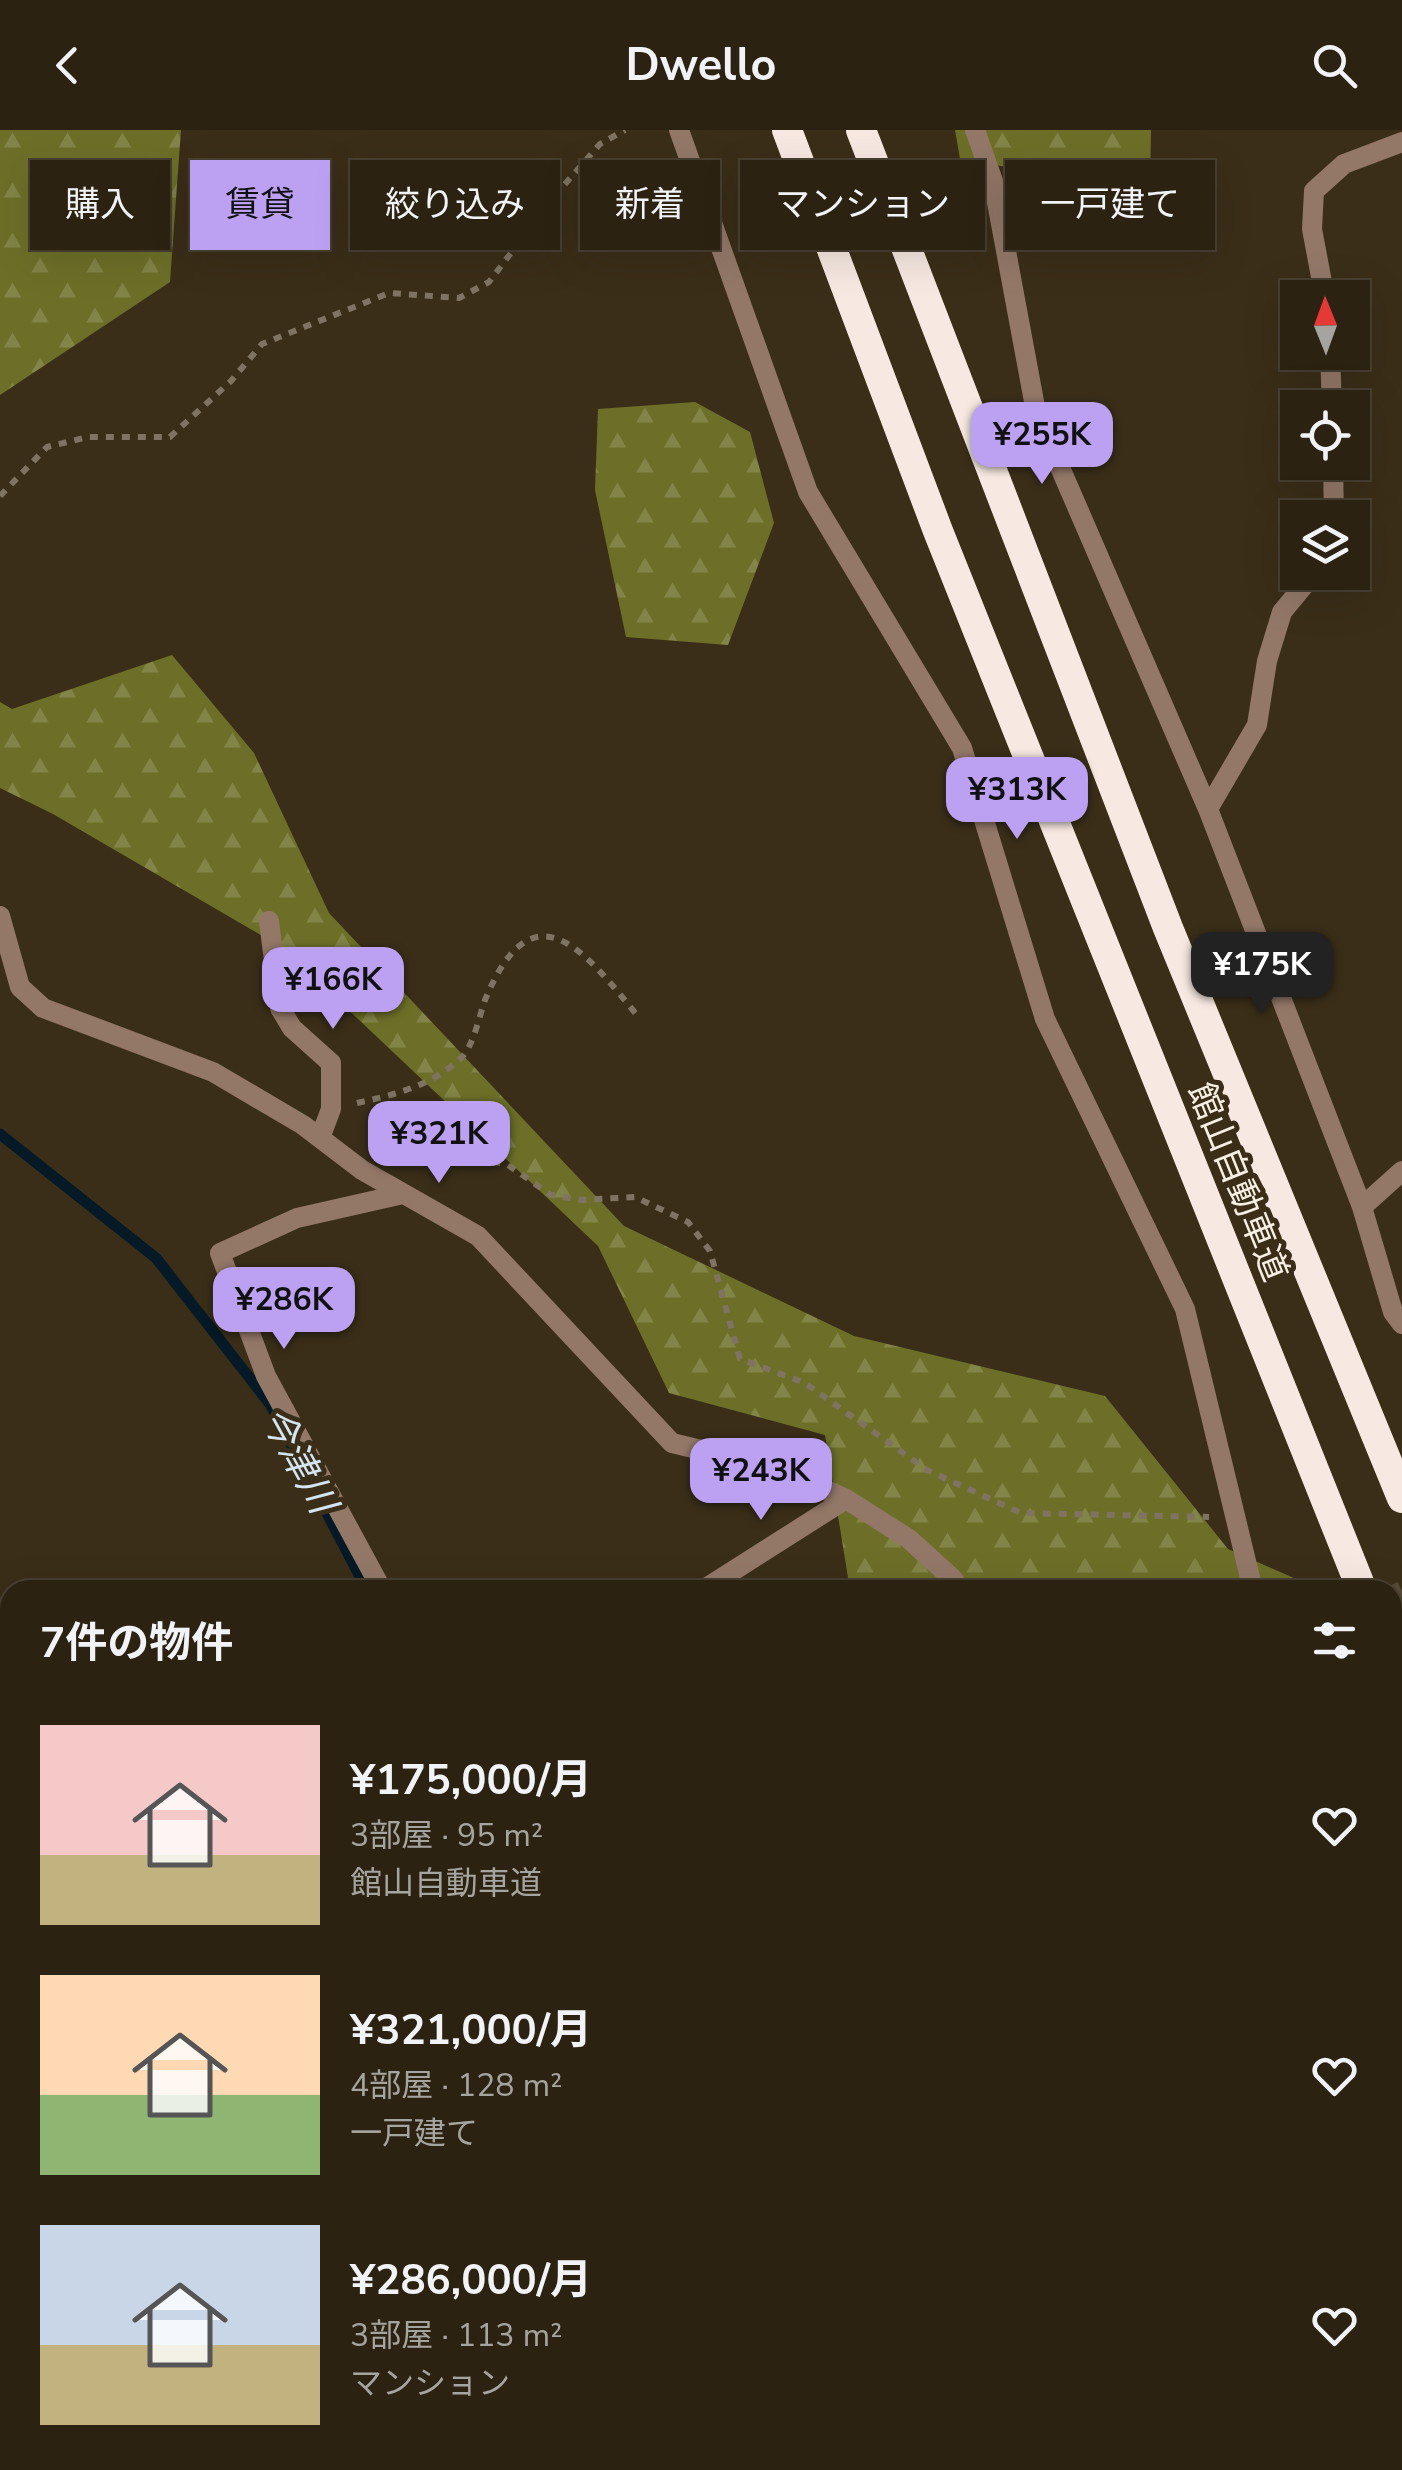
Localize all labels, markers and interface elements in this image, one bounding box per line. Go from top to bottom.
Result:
text: Dwello [625,35,777,96]
icon: back [40,38,95,93]
icon: search [1307,38,1362,93]
chip: 購入 [30,160,170,250]
chip: 賃貸 [190,160,330,250]
chip: 絞り込み [350,160,560,250]
chip: 新着 [580,160,720,250]
chip: マンション [740,160,985,250]
chip: 一戸建て [1005,160,1215,250]
north arrow [1280,280,1370,370]
map controls [1280,280,1370,590]
button: locate [1280,390,1370,480]
pin: ¥255K [972,402,1112,487]
text: ¥255K [993,413,1091,456]
button: layers [1280,500,1370,590]
pin: ¥313K [947,757,1087,842]
text: ¥313K [968,768,1066,811]
pin: ¥175K [1192,932,1332,1017]
text: ¥175K [1213,943,1311,986]
pin: ¥166K [263,947,403,1032]
text: ¥166K [284,958,382,1001]
street label: 館山自動車道 [1177,1076,1299,1288]
pin: ¥321K [369,1101,509,1186]
text: ¥321K [390,1112,488,1155]
pin: ¥286K [214,1267,354,1352]
text: ¥286K [235,1278,333,1321]
water label: 今津川 [248,1398,350,1526]
pin: ¥243K [691,1438,831,1523]
text: ¥243K [712,1449,810,1492]
icon: filters [1307,1613,1362,1668]
text: 7件の物件 [40,1615,233,1672]
text: ¥175,000/月 [350,1752,592,1809]
icon: home [120,1765,240,1885]
icon: heart [1307,1798,1362,1853]
text: 3部屋 · 95 m² [350,1814,543,1857]
text: 館山自動車道 [350,1862,542,1905]
text: ¥321,000/月 [350,2002,592,2059]
icon: home [120,2015,240,2135]
icon: heart [1307,2048,1362,2103]
text: 4部屋 · 128 m² [350,2064,562,2107]
text: 一戸建て [350,2112,478,2155]
text: ¥286,000/月 [350,2252,592,2309]
icon: home [120,2265,240,2385]
icon: heart [1307,2298,1362,2353]
text: 3部屋 · 113 m² [350,2314,562,2357]
text: マンション [350,2362,510,2405]

